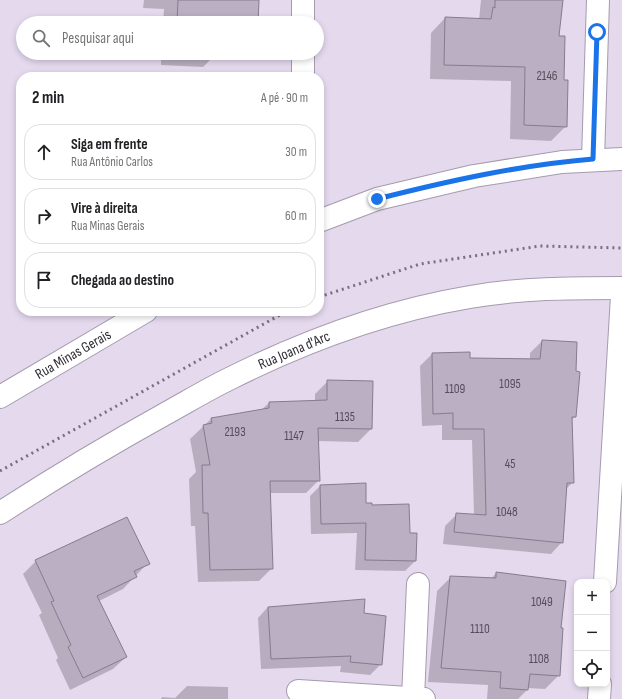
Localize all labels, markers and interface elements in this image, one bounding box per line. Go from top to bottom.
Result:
search box [16,16,324,60]
route start [588,23,606,41]
icon: search [30,27,52,49]
text: Pesquisar aqui [62,29,134,48]
house number: 2146 [536,68,558,84]
text: 2 min [32,88,64,108]
text: A pé · 90 m [261,90,308,106]
text: Siga em frente [71,135,148,154]
icon: ahead [33,141,55,163]
text: 30 m [285,144,307,160]
text: Rua Antônio Carlos [71,154,153,170]
route end [368,190,386,208]
text: Vire à direita [71,199,138,218]
icon: right [33,205,55,227]
text: 60 m [285,208,307,224]
text: Rua Minas Gerais [71,218,144,234]
icon: arrive [33,269,55,291]
text: Chegada ao destino [71,271,174,290]
street label: Rua Minas Gerais [32,325,115,384]
street label: Rua Joana d'Arc [255,327,333,374]
house number: 1095 [499,376,521,392]
house number: 1109 [445,381,466,397]
house number: 1135 [335,409,355,425]
house number: 2193 [224,424,246,440]
house number: 1147 [284,428,305,444]
house number: 45 [505,456,515,472]
house number: 1048 [496,504,518,520]
map controls [574,579,610,687]
button: + [574,579,610,615]
house number: 1049 [531,594,553,610]
button: − [574,615,610,651]
house number: 1110 [470,621,490,637]
house number: 1108 [529,651,550,667]
button: locate [574,651,610,687]

